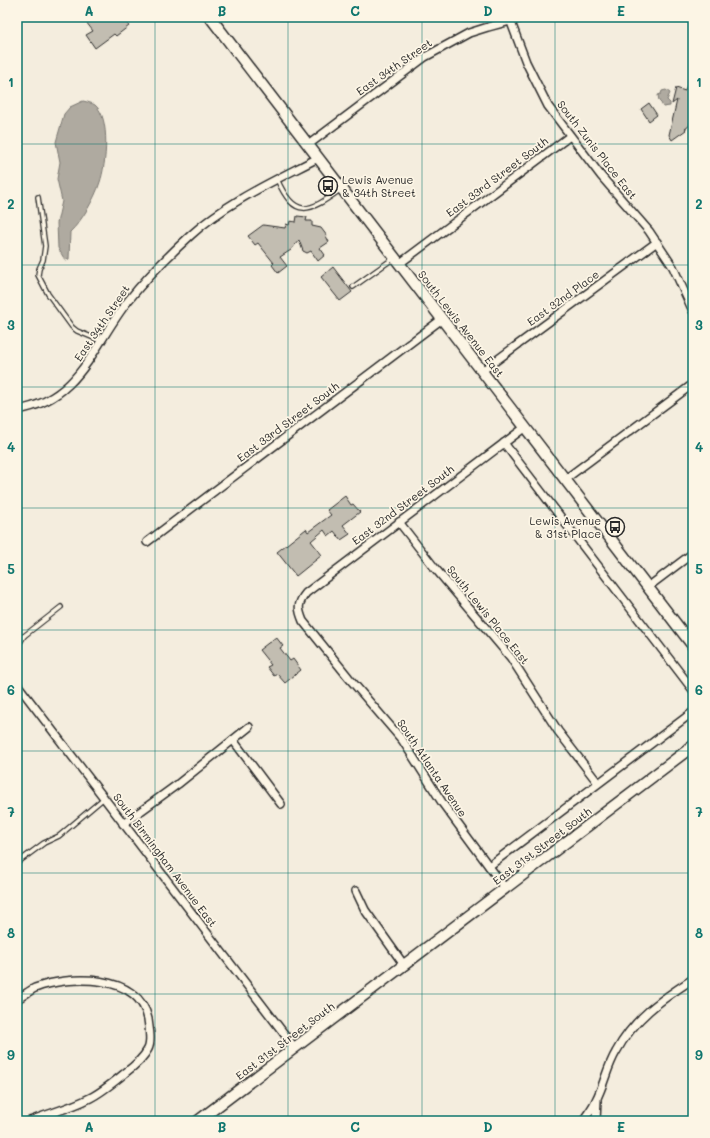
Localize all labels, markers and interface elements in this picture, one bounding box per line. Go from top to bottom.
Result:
text: A [84,2,94,19]
text: B [218,2,227,19]
text: C [350,2,360,19]
text: D [483,2,493,19]
text: E [617,2,625,19]
street label: East 34th Street [353,35,435,98]
text: 1 [8,73,14,90]
text: 1 [696,73,702,90]
street label: South Zunis Place East [554,97,641,202]
street label: East 33rd Street South [443,133,551,220]
place label: Lewis Avenue & 34th Street [342,172,416,200]
bus stop icon: Lewis Avenue & 34th Street [317,175,339,197]
text: 2 [7,195,15,212]
text: 2 [695,195,703,212]
street label: East 32nd Place [524,266,602,329]
street label: South Lewis Avenue East [415,267,508,380]
street label: East 34th Street [70,281,133,364]
text: 3 [7,316,15,333]
text: 3 [695,316,703,333]
street label: East 33rd Street South [234,378,342,465]
text: 4 [7,438,15,455]
text: 4 [695,438,703,455]
street label: East 32nd Street South [349,461,457,548]
place label: Lewis Avenue & 31st Place [530,513,601,541]
bus stop icon: Lewis Avenue & 31st Place [604,516,626,538]
text: 5 [7,560,15,577]
text: 5 [695,560,703,577]
street label: South Lewis Place East [444,562,533,667]
text: 6 [7,681,15,698]
text: 6 [695,681,703,698]
street label: South Atlanta Avenue [394,716,471,820]
street label: South Birmingham Avenue East [110,790,221,930]
text: 7 [7,803,15,820]
street label: East 31st Street South [489,803,594,888]
text: 7 [695,803,703,820]
text: 8 [7,924,15,941]
text: 8 [695,924,703,941]
street label: East 31st Street South [232,998,337,1083]
text: 9 [7,1046,15,1063]
text: 9 [695,1046,703,1063]
text: A [84,1118,94,1135]
text: B [218,1118,227,1135]
text: C [350,1118,360,1135]
text: D [483,1118,493,1135]
text: E [617,1118,625,1135]

